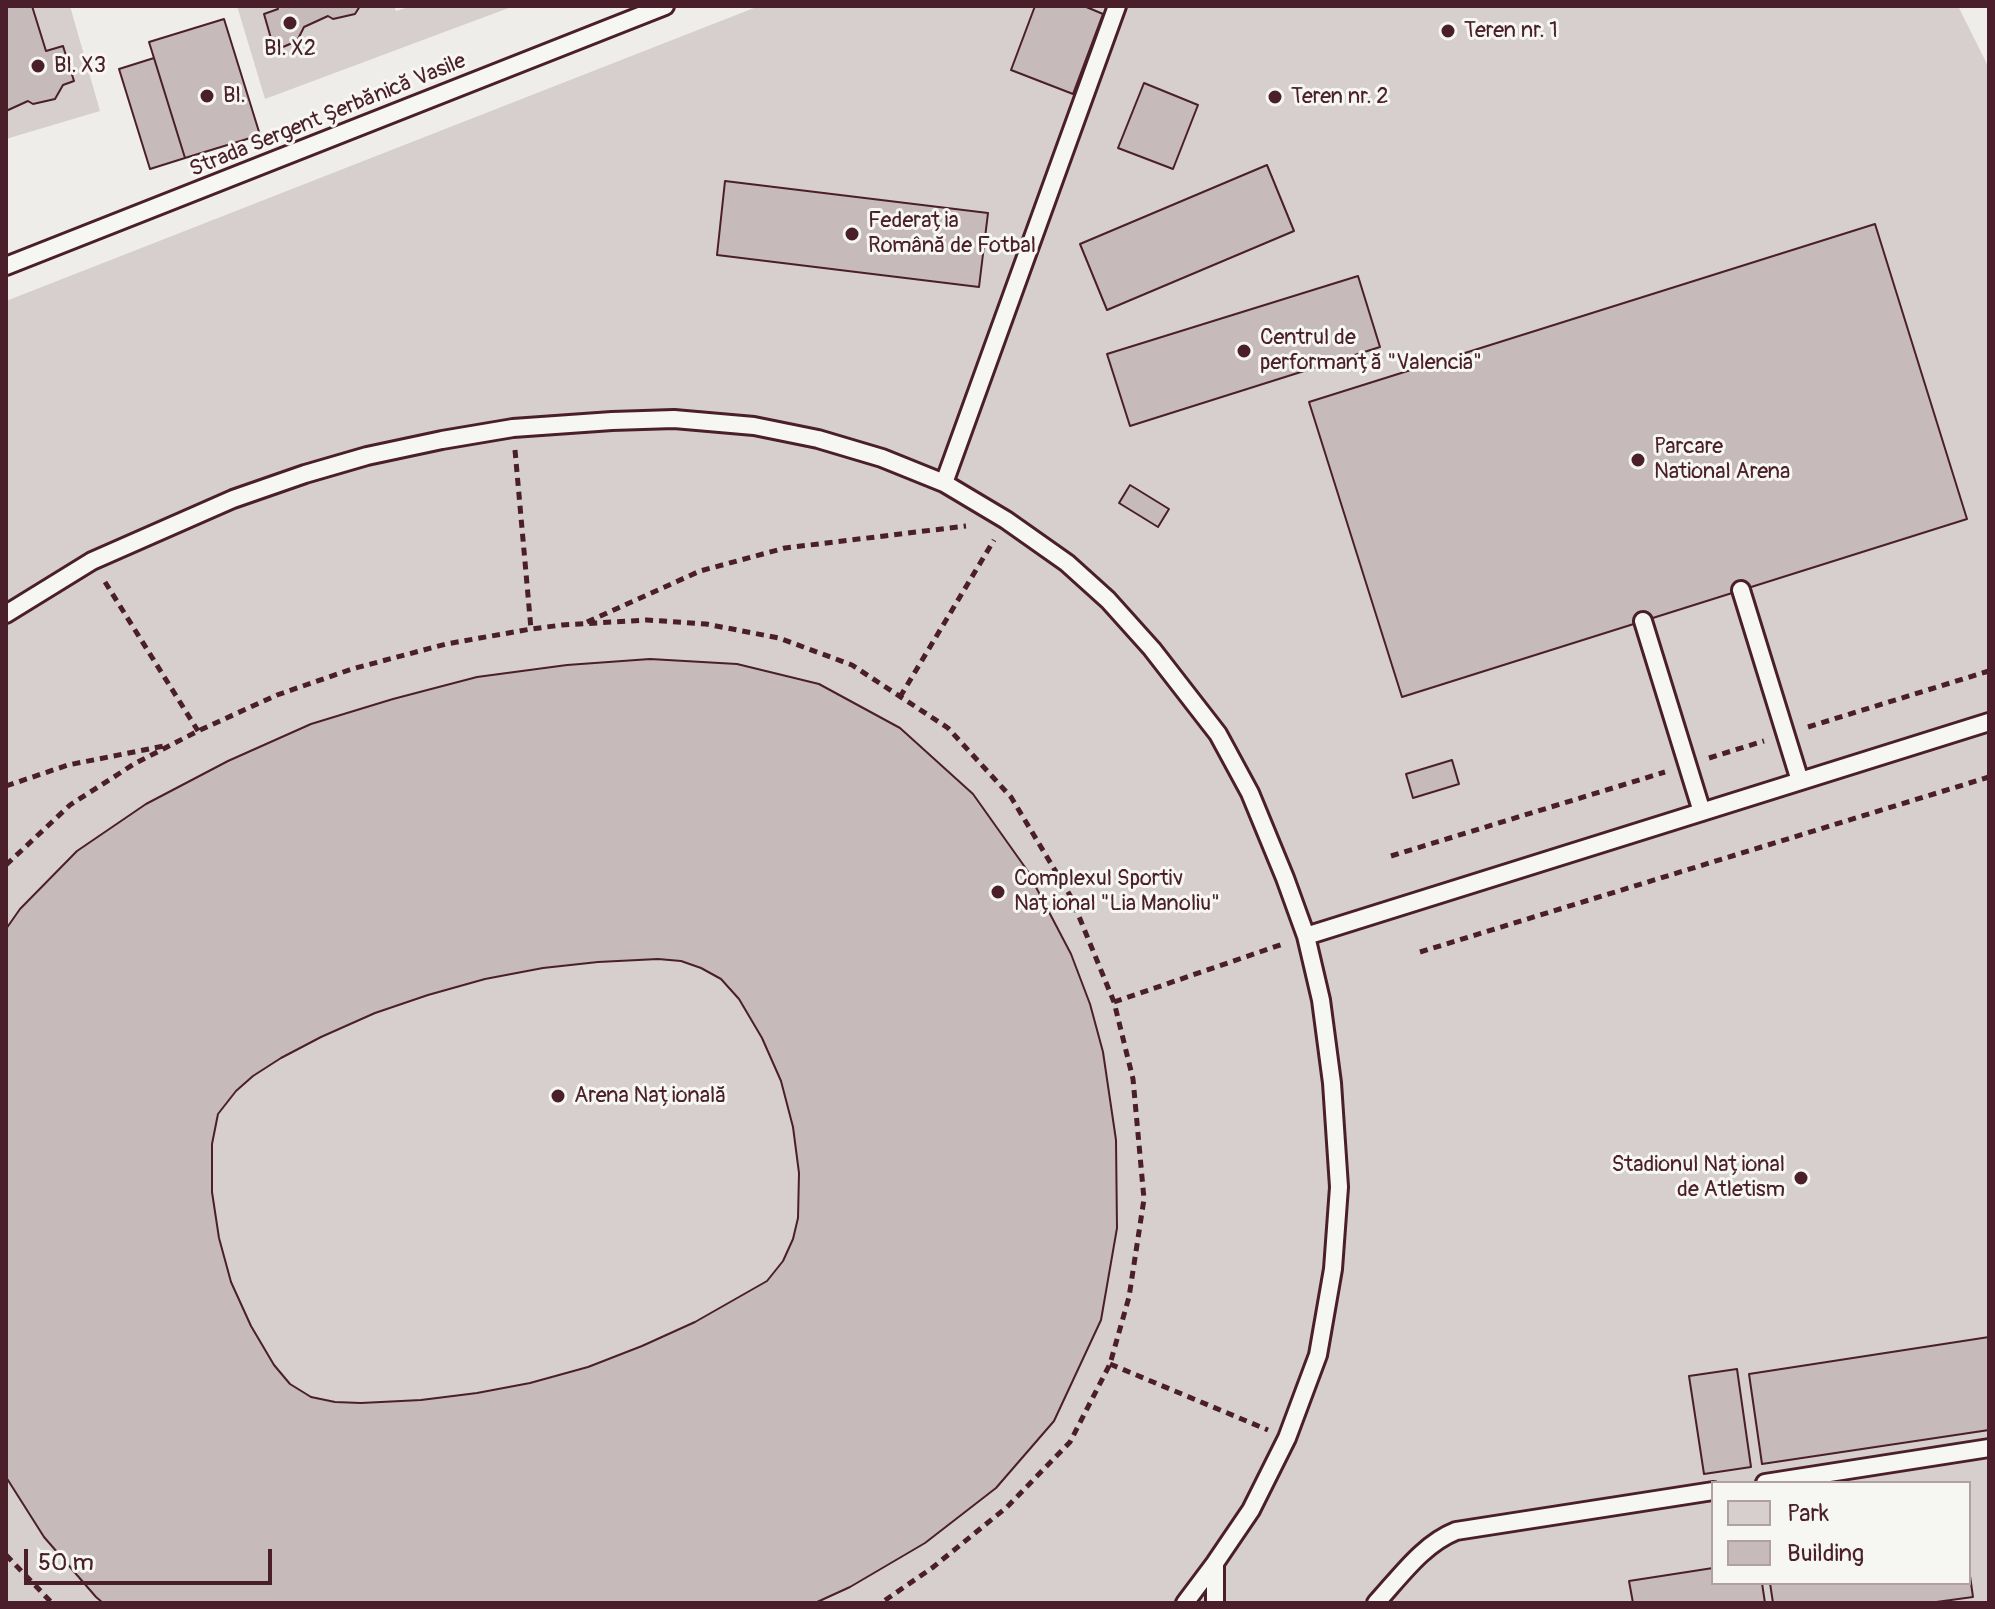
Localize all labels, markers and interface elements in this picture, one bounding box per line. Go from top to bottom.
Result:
marker: Bl. X2 [281,14,299,32]
place label: Teren nr. 1 [1464,18,1558,44]
marker: Teren nr. 1 [1439,22,1457,40]
place label: Bl. X2 [264,36,316,62]
street label: Strada Sergent Șerbănică Vasile [186,48,470,184]
place label: Bl. X3 [54,53,106,79]
marker: Bl. X3 [29,57,47,75]
place label: Bl. [223,83,246,109]
place label: Teren nr. 2 [1291,84,1389,110]
marker: Bl. [198,87,216,105]
marker: Teren nr. 2 [1266,88,1284,106]
place label: Federația Română de Fotbal [868,208,1036,260]
marker: Federația Română de Fotbal [843,225,861,243]
place label: Centrul de performanță "Valencia" [1260,325,1482,376]
marker: Centrul de performanță "Valencia" [1235,342,1253,360]
place label: Parcare National Arena [1654,434,1790,486]
marker: Parcare National Arena [1629,451,1647,469]
place label: Complexul Sportiv Național "Lia Manoliu" [1014,866,1220,918]
marker: Complexul Sportiv Național "Lia Manoliu" [989,883,1007,901]
place label: Arena Națională [574,1083,727,1109]
marker: Arena Națională [549,1087,567,1105]
place label: Stadionul Național de Atletism [1612,1152,1785,1204]
marker: Stadionul Național de Atletism [1792,1169,1810,1187]
legend [1711,1481,1971,1585]
text: Park [1787,1499,1829,1528]
scale bar [28,1533,276,1583]
text: Building [1787,1539,1864,1568]
text: 50 m [38,1548,94,1577]

